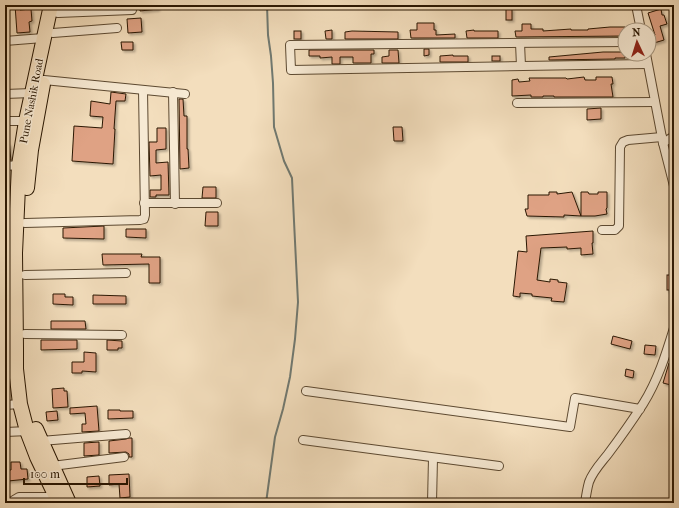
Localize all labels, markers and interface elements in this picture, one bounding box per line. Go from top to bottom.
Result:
north arrow [617,22,657,62]
text: N [632,26,642,39]
street label: Pune Nashik Road [17,57,46,145]
scale bar [24,460,127,486]
text: 100 m [30,467,60,481]

